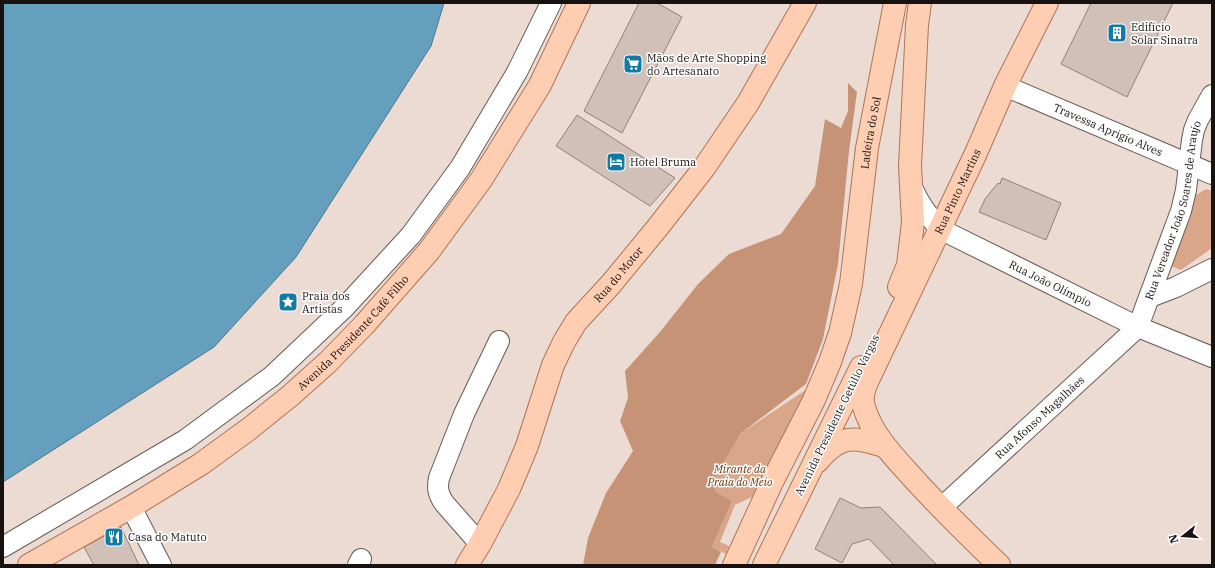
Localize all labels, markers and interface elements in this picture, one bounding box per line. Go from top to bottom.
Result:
place label: Edifício Solar Sinatra [1131,20,1198,47]
building icon: Edifício Solar Sinatra [1106,22,1128,44]
place label: Mãos de Arte Shopping do Artesanato [647,51,766,78]
supermarket icon: Mãos de Arte Shopping do Artesanato [622,53,644,75]
street label: Ladeira do Sol [858,95,884,170]
street label: Travessa Aprigio Alves [1051,100,1165,159]
street label: Rua Vereador João Soares de Araujo [1142,118,1204,302]
street label: Rua Pinto Martins [931,147,984,237]
hotel icon: Hotel Bruma [605,151,627,173]
place label: Hotel Bruma [630,155,696,169]
street label: Rua do Motor [591,244,646,305]
street label: Rua João Olímpio [1007,257,1094,310]
street label: Avenida Presidente Café Filho [294,272,412,393]
place label: Praia dos Artistas [302,289,350,316]
place icon: Praia dos Artistas [277,291,299,313]
street label: Avenida Presidente Getúlio Vargas [792,332,882,498]
street label: Rua Afonso Magalhães [992,373,1087,462]
park label: Mirante da Praia do Meio [707,462,773,489]
north arrow [1163,516,1203,556]
restaurant icon: Casa do Matuto [103,526,125,548]
place label: Casa do Matuto [128,530,207,544]
text: N [1165,532,1181,545]

